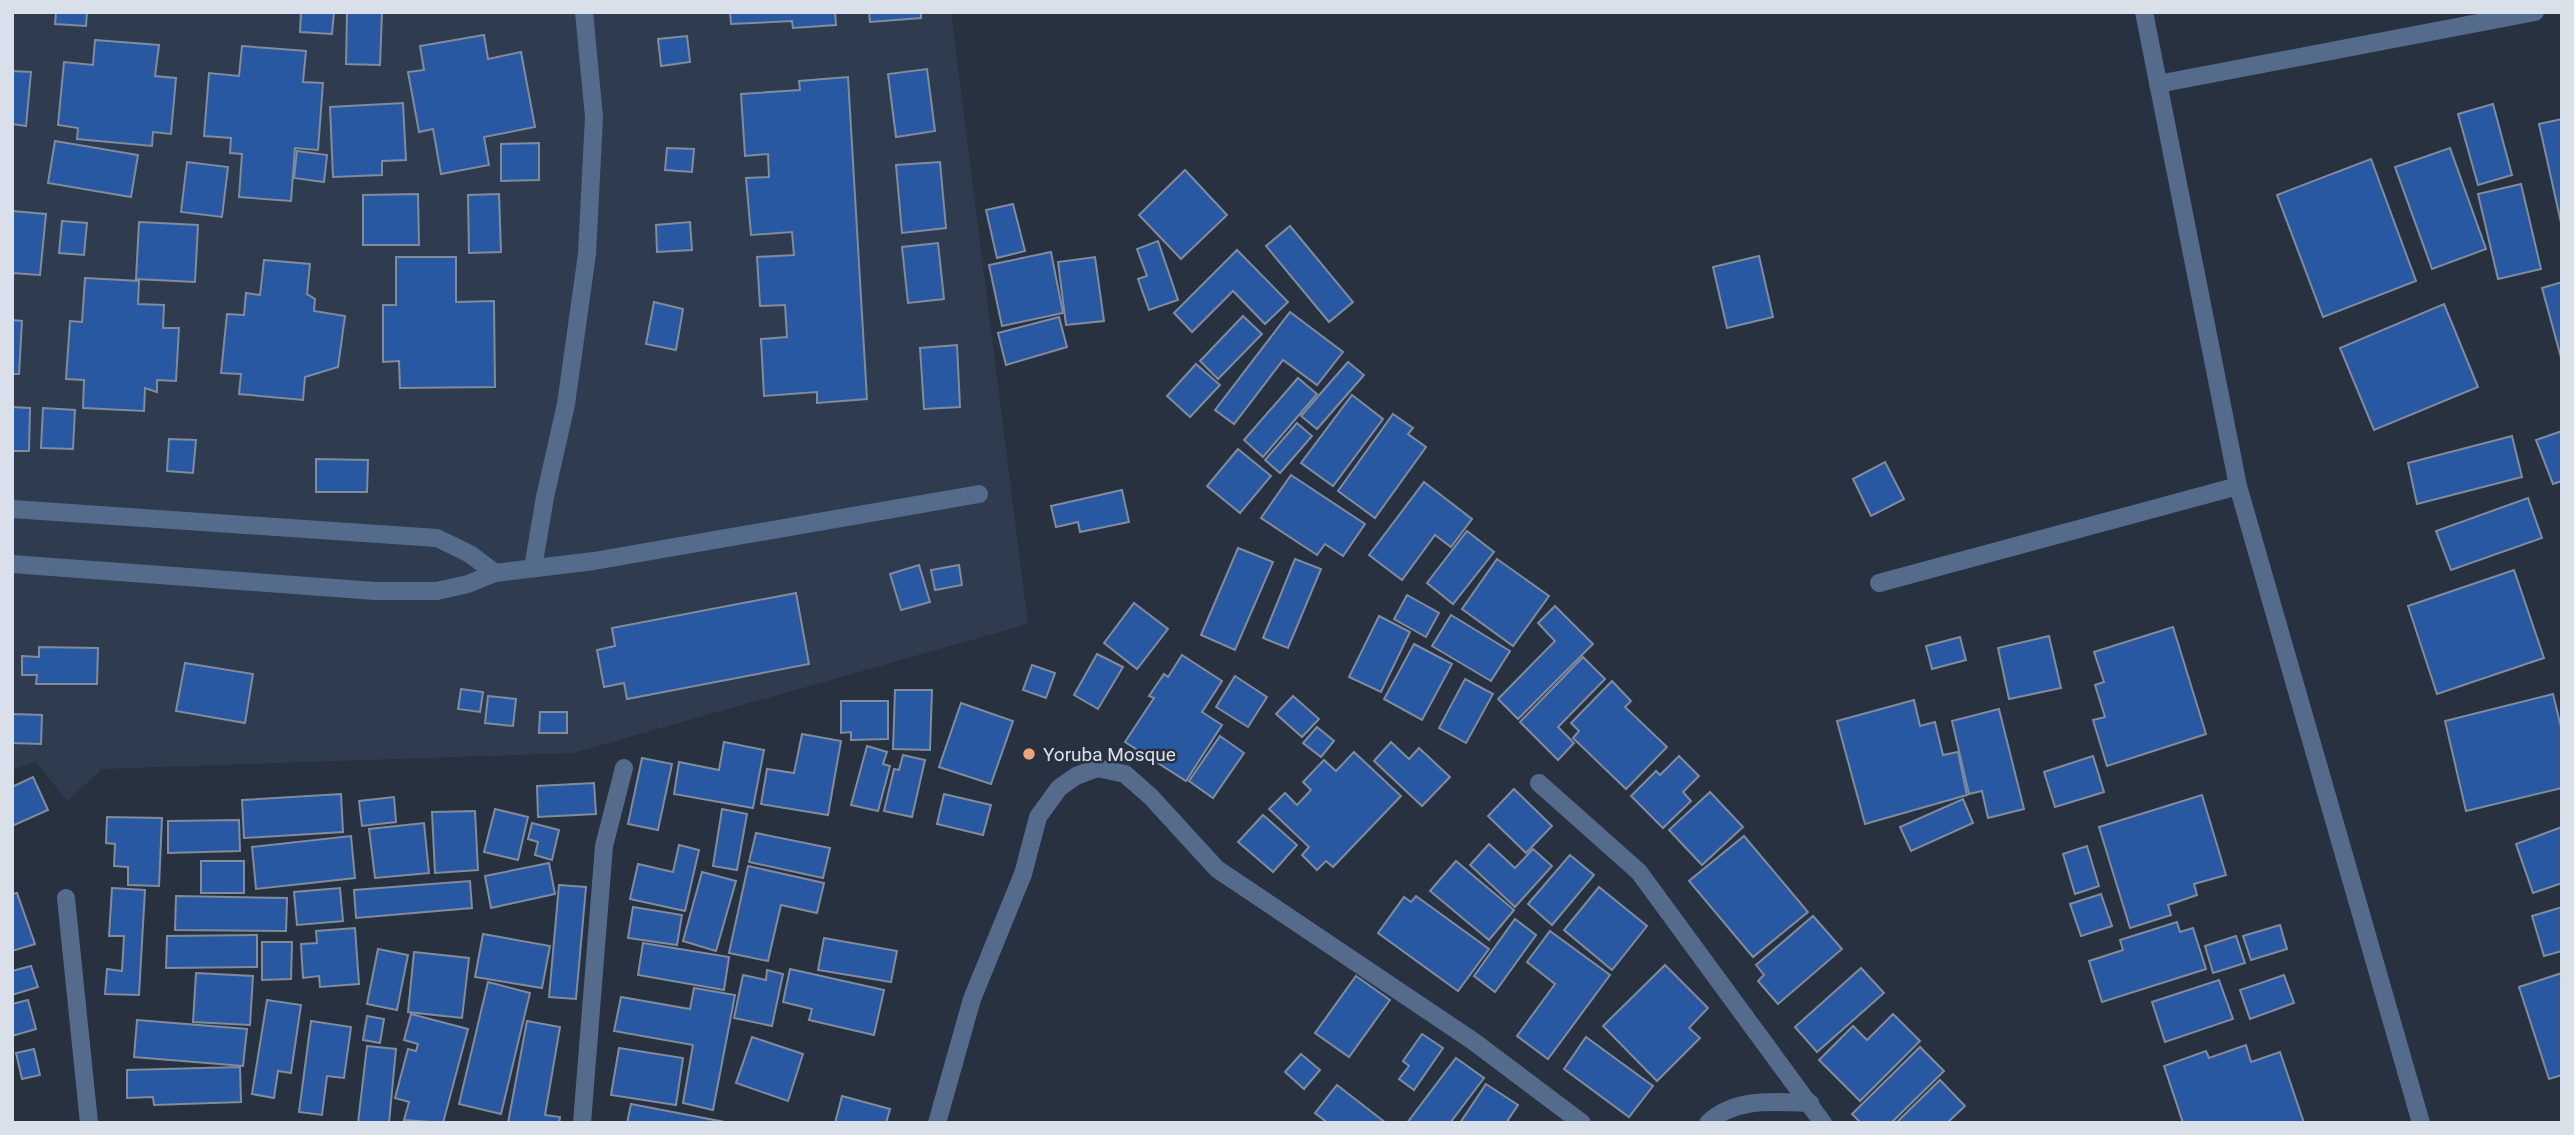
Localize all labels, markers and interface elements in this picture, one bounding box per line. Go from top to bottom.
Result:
place label: Yoruba Mosque [1043,743,1176,766]
marker: Yoruba Mosque [1021,746,1037,762]

